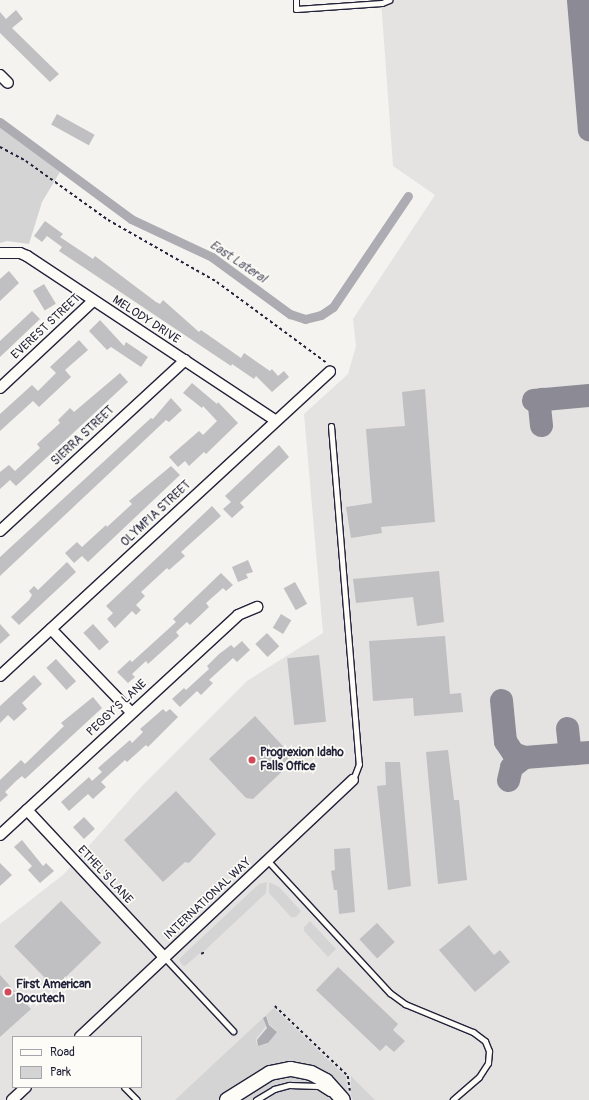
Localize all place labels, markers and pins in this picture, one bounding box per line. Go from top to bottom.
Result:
place label: Progrexion Idaho Falls Office [260,746,344,774]
marker: Progrexion Idaho Falls Office [247,755,257,765]
place label: First American Docutech [16,978,91,1006]
marker: First American Docutech [3,987,13,997]

